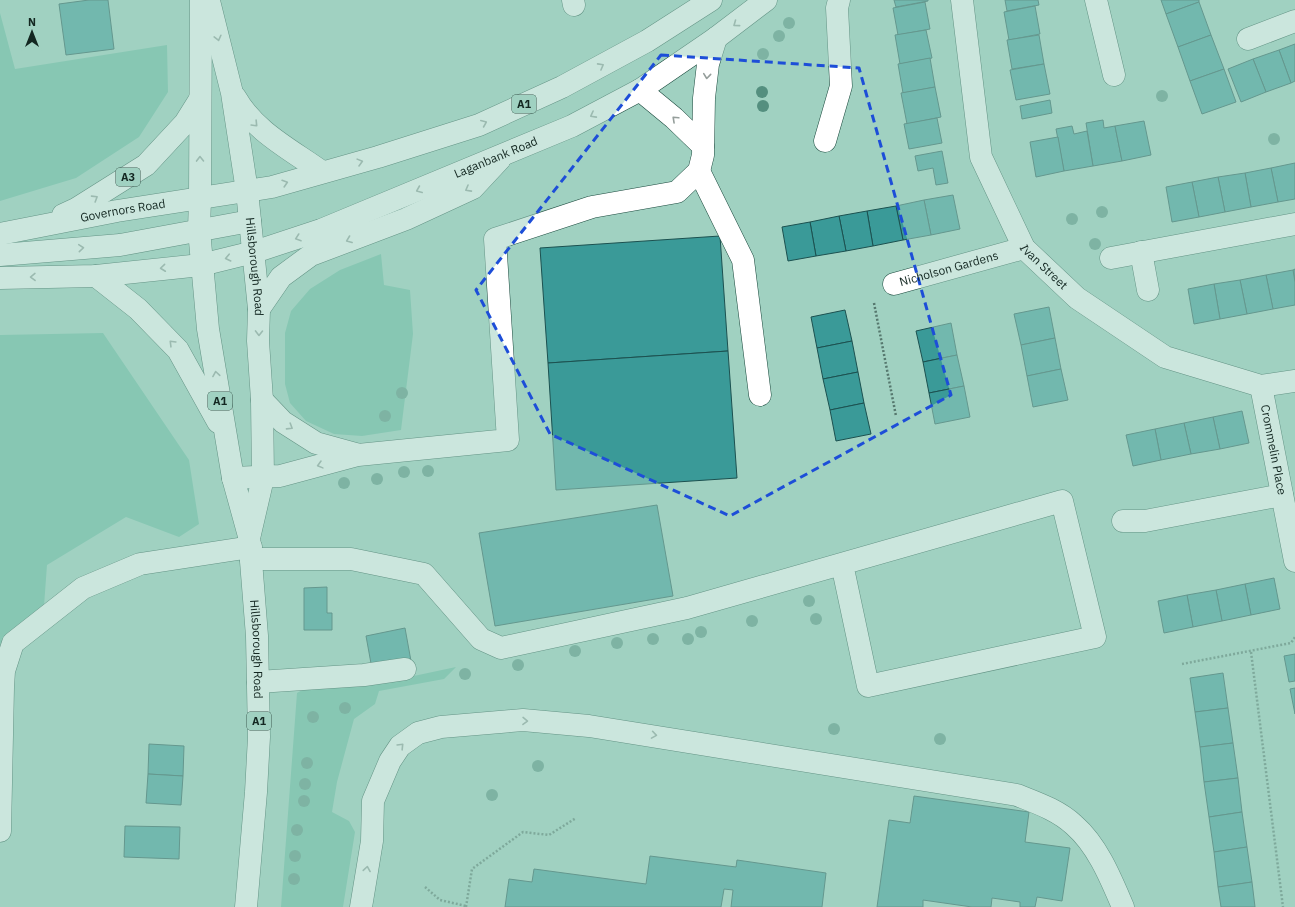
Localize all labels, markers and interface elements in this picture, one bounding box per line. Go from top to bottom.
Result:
north arrow [12,12,52,52]
text: N [28,15,36,29]
one-way arrow [733,19,740,26]
one-way arrow [213,34,222,41]
one-way arrow [597,63,604,71]
one-way arrow [703,73,712,79]
road number: A1 [512,95,536,113]
one-way arrow [590,110,597,117]
one-way arrow [672,116,680,124]
one-way arrow [250,119,258,127]
one-way arrow [480,119,487,127]
street label: Laganbank Road [452,133,540,181]
one-way arrow [196,156,204,162]
one-way arrow [356,158,363,167]
road number: A3 [116,168,140,186]
one-way arrow [281,179,288,188]
one-way arrow [415,185,423,193]
one-way arrow [465,185,472,192]
street label: Governors Road [79,196,166,225]
one-way arrow [90,196,97,203]
street label: Hillsborough Road [243,216,267,316]
one-way arrow [295,233,302,241]
one-way arrow [346,236,353,244]
street label: Ivan Street [1017,242,1071,292]
one-way arrow [78,244,84,253]
street label: Nicholson Gardens [898,247,1000,289]
one-way arrow [225,254,231,262]
one-way arrow [160,264,166,273]
one-way arrow [30,273,36,281]
one-way arrow [254,330,263,336]
one-way arrow [169,340,176,348]
one-way arrow [212,371,221,377]
road number: A1 [208,392,232,410]
street label: Crommelin Place [1258,403,1290,496]
one-way arrow [286,422,293,429]
one-way arrow [317,460,324,469]
street label: Hillsborough Road [247,599,266,699]
road number: A1 [247,712,271,730]
one-way arrow [522,717,528,725]
one-way arrow [651,730,657,739]
one-way arrow [396,743,404,751]
one-way arrow [362,865,371,872]

